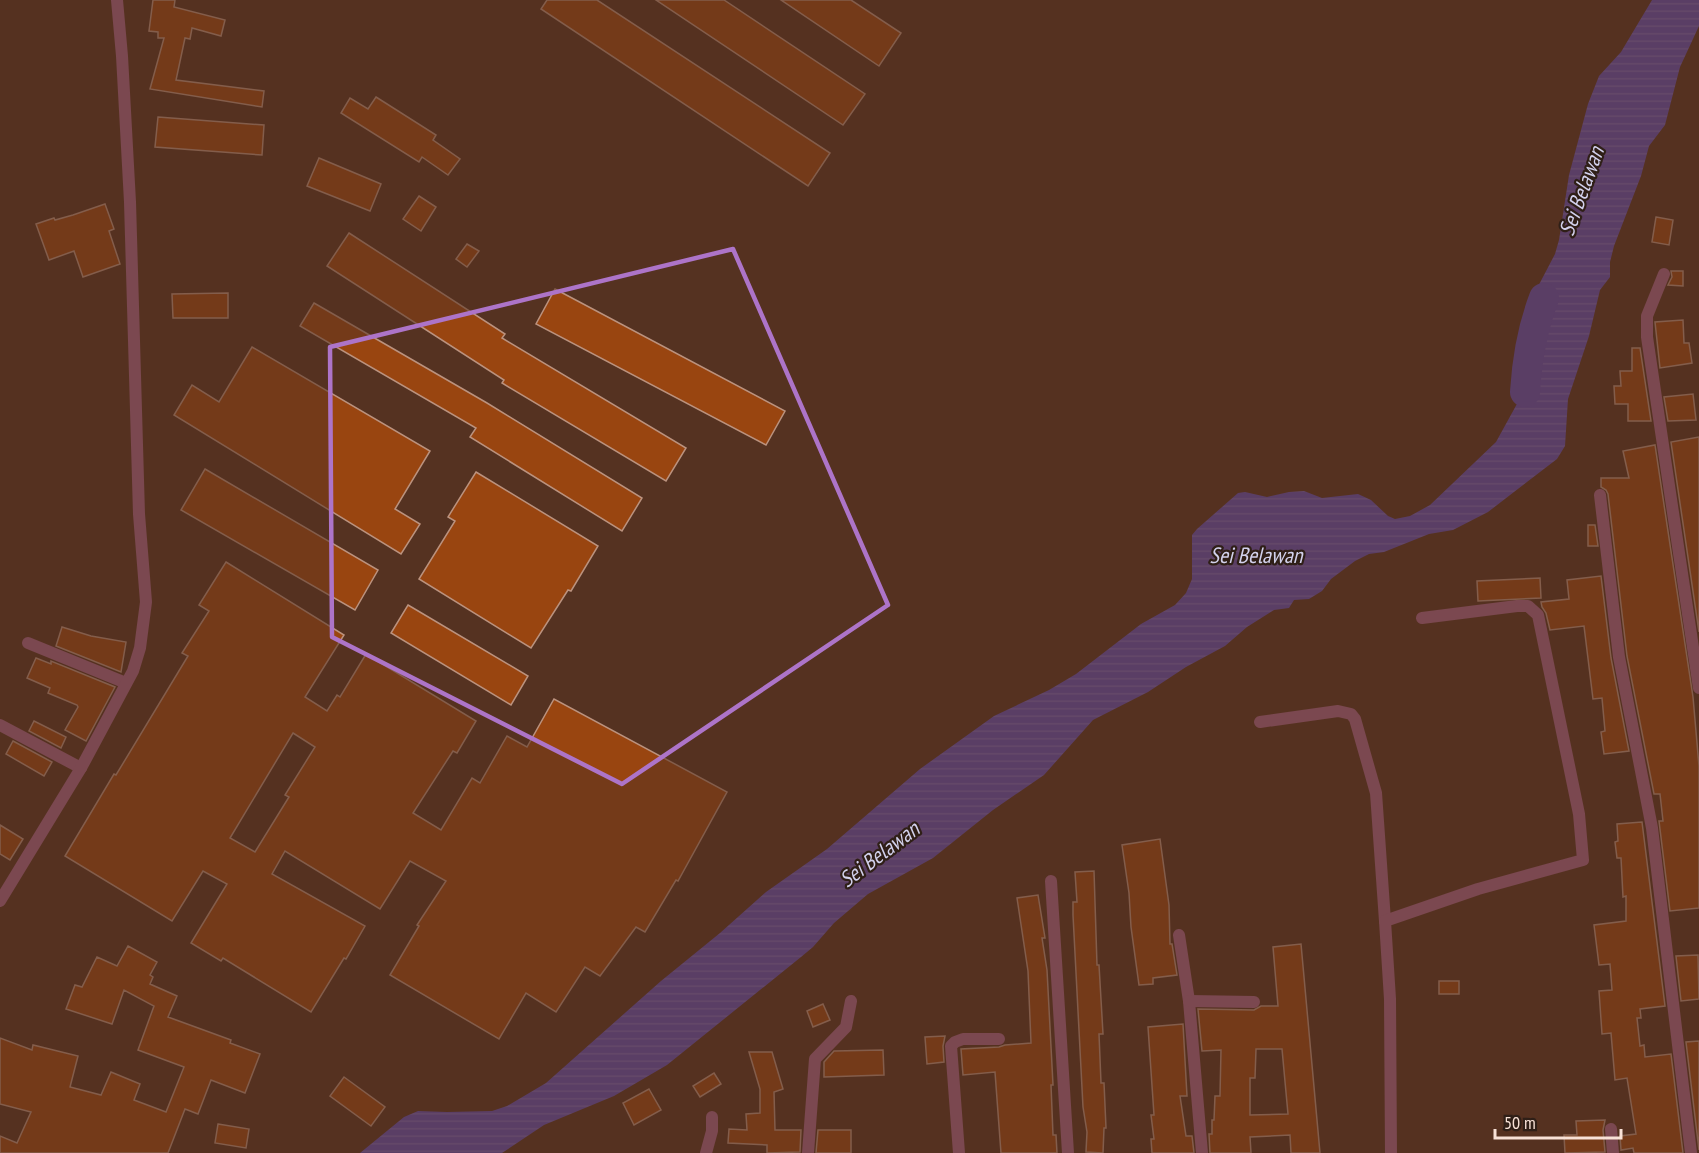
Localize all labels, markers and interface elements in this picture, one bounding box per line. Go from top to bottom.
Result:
water label: Sei Belawan [1552,141,1610,239]
water label: Sei Belawan [1210,541,1304,569]
water label: Sei Belawan [834,814,926,893]
scale bar [1495,1102,1621,1140]
text: 50 m [1504,1111,1536,1134]

